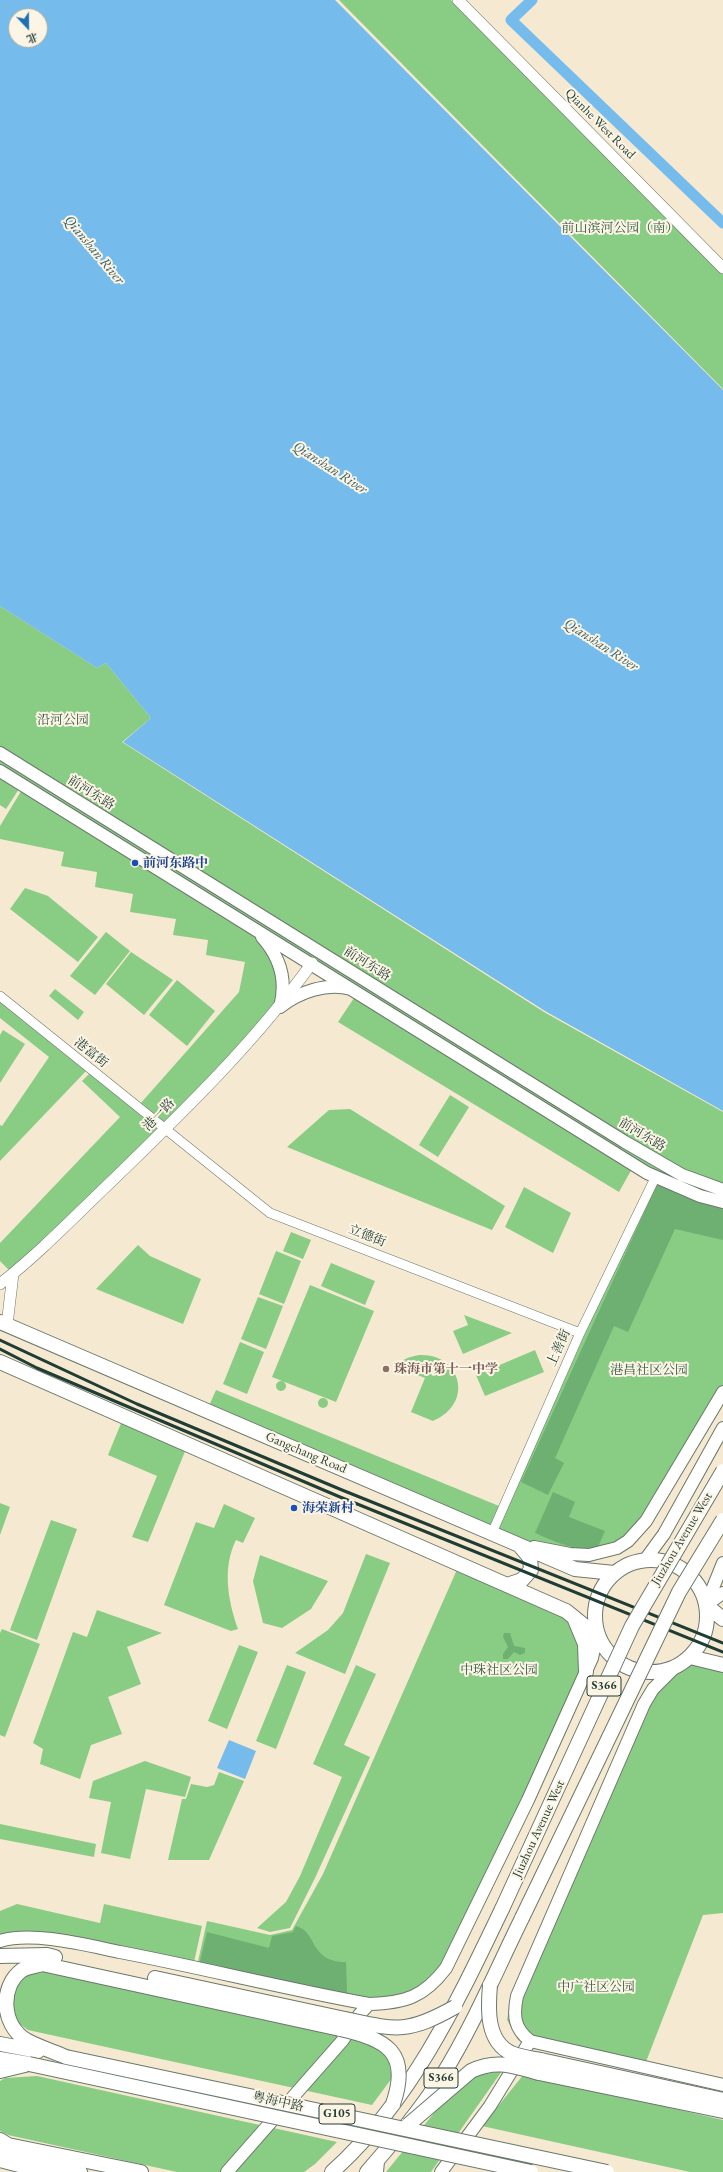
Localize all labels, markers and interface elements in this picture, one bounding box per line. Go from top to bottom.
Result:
north arrow [8,8,48,48]
text: 北 [24,30,40,47]
street label: Qianhe West Road [562,86,638,162]
water label: Qianshan River [60,212,128,288]
park label: 前山滨河公园（南） [562,220,678,236]
water label: Qianshan River [290,438,370,498]
water label: Qianshan River [561,615,641,675]
park label: 沿河公园 [37,712,89,728]
street label: 前河东路 [65,773,117,813]
place label: 前河东路中 [143,855,208,871]
marker: 前河东路中 [130,858,140,868]
street label: 前河东路 [341,944,393,984]
street label: 港富街 [71,1035,111,1071]
street label: 港一路 [140,1096,178,1134]
street label: 前河东路 [616,1115,668,1155]
street label: 立德街 [346,1222,388,1250]
street label: 上善街 [544,1327,574,1369]
place label: 珠海市第十一中学 [394,1361,498,1377]
park label: 港昌社区公园 [610,1362,688,1378]
marker: 珠海市第十一中学 [381,1364,391,1374]
street label: Gangchang Road [263,1429,349,1477]
street label: Jiuzhou Avenue West [648,1490,716,1588]
place label: 海荣新村 [302,1500,354,1516]
marker: 海荣新村 [289,1503,299,1513]
park label: 中珠社区公园 [460,1662,538,1678]
road number: S366 [587,1676,621,1696]
street label: Jiuzhou Avenue West [510,1778,568,1880]
park label: 中广社区公园 [557,1979,635,1995]
road number: S366 [424,2068,458,2088]
street label: 粤海中路 [251,2089,305,2115]
road number: G105 [319,2104,355,2124]

